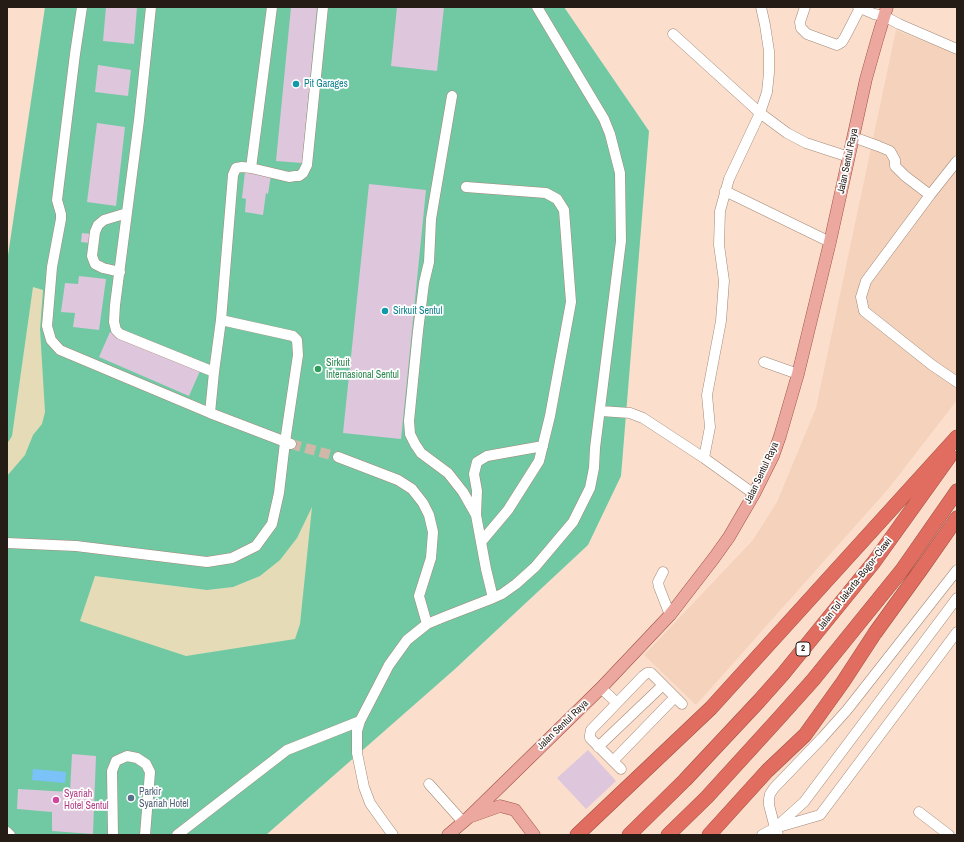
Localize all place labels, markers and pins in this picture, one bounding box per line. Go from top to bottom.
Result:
place label: Pit Garages [304,78,348,90]
marker: Pit Garages [291,79,301,89]
place label: Sirkuit Sentul [393,305,442,317]
marker: Sirkuit Sentul [380,306,390,316]
place label: Sirkuit Internasional Sentul [326,357,399,380]
marker: Sirkuit Internasional Sentul [313,364,323,374]
place label: Parkir Syariah Hotel [139,786,189,810]
place label: Syariah Hotel Sentul [64,788,109,812]
marker: Parkir Syariah Hotel [126,793,136,803]
marker: Syariah Hotel Sentul [51,795,61,805]

